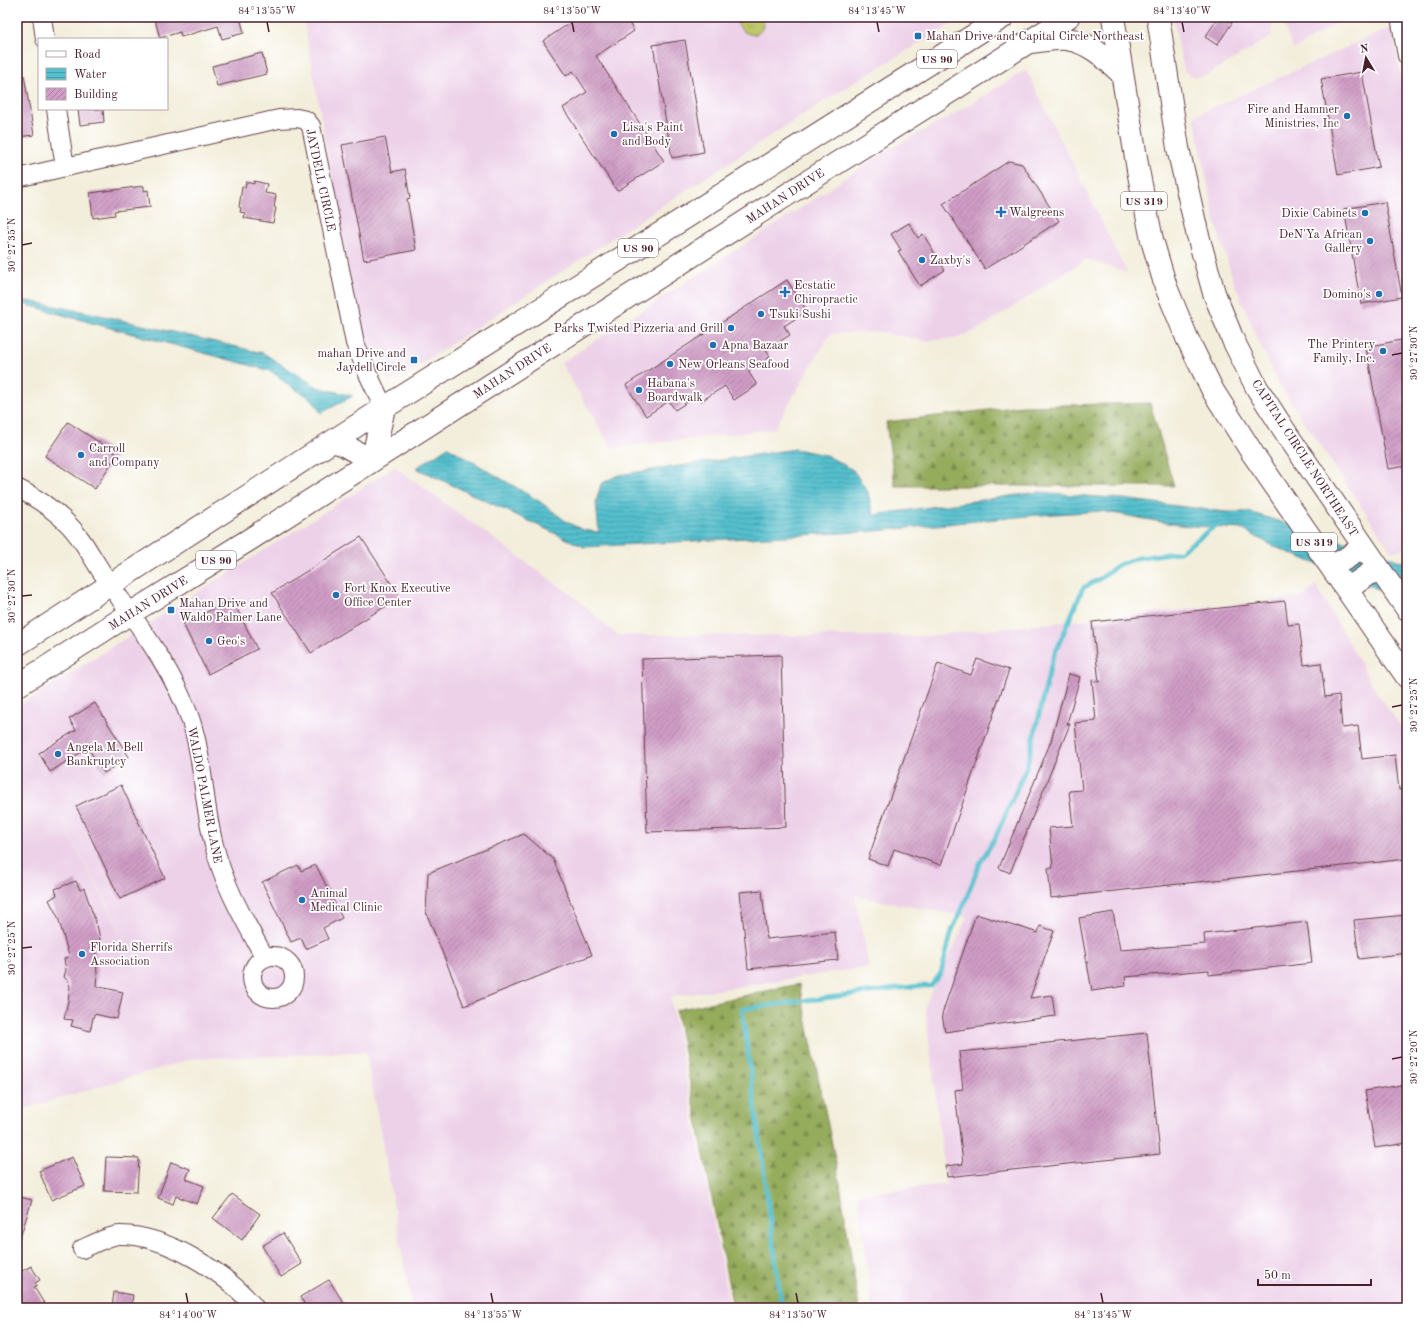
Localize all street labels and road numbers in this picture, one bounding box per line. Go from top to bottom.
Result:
road number: US 90 [917,50,957,68]
street label: JAYDELL CIRCLE [303,128,337,233]
street label: MAHAN DRIVE [744,167,827,227]
road number: US 319 [1121,192,1167,210]
road number: US 90 [618,239,658,257]
street label: MAHAN DRIVE [471,342,554,402]
street label: CAPITAL CIRCLE NORTHEAST [1249,378,1359,539]
road number: US 319 [1291,533,1337,551]
road number: US 90 [196,551,236,569]
street label: MAHAN DRIVE [107,575,190,633]
street label: WALDO PALMER LANE [185,726,223,865]

